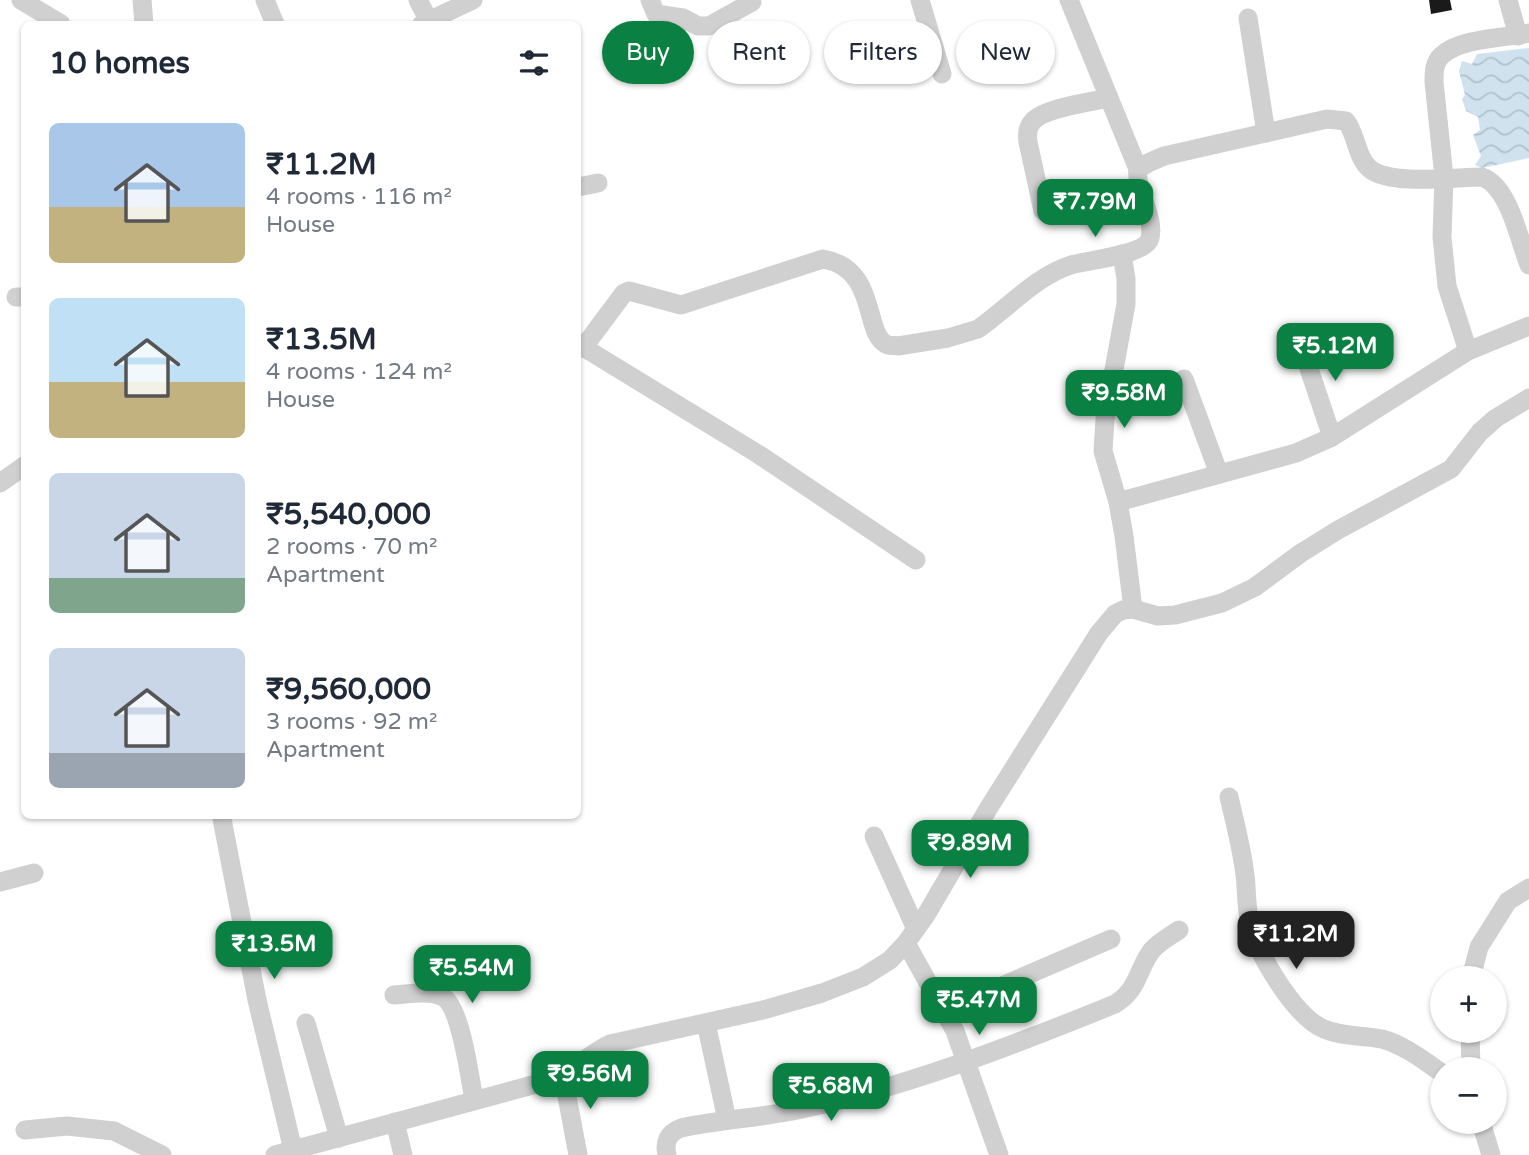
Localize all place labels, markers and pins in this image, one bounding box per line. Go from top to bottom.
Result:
pin: ₹7.79M [1038,180,1152,239]
pin: ₹5.12M [1278,324,1392,383]
pin: ₹9.58M [1067,370,1181,430]
pin: ₹9.89M [913,820,1027,880]
pin: ₹11.2M [1239,912,1353,971]
pin: ₹13.5M [217,922,331,981]
pin: ₹5.54M [415,946,529,1005]
pin: ₹5.47M [922,978,1036,1037]
pin: ₹9.56M [533,1052,647,1111]
pin: ₹5.68M [774,1064,888,1123]

